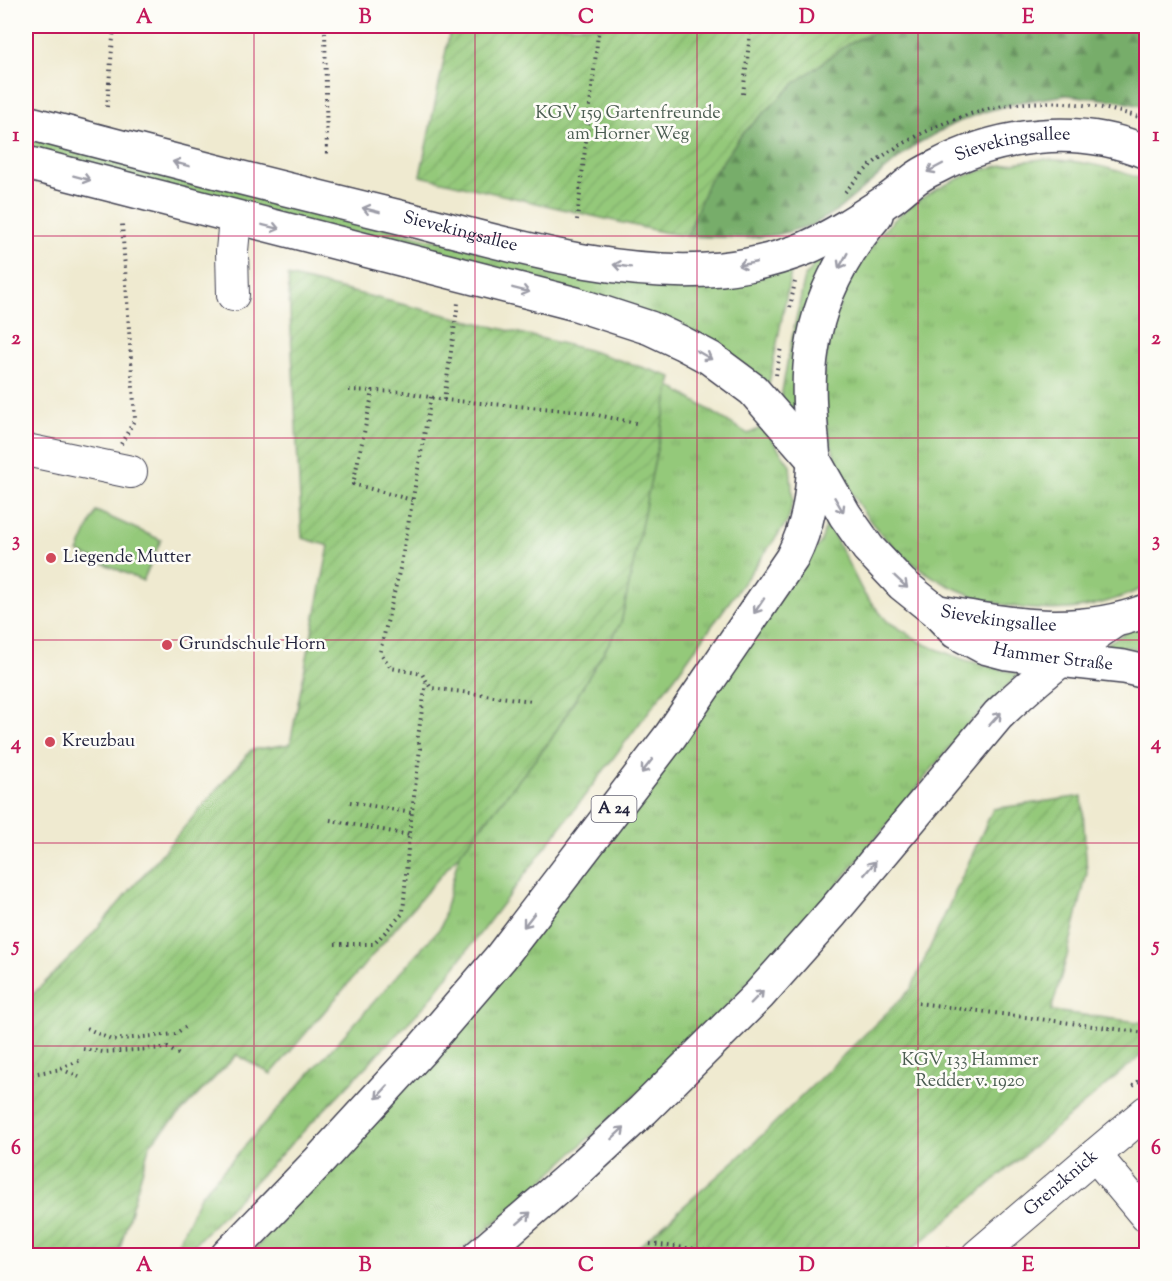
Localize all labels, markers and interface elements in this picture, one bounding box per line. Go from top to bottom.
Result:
text: A [136,4,153,33]
text: B [359,4,372,33]
text: C [578,4,594,33]
text: D [799,4,815,33]
text: E [1022,4,1035,33]
park label: KGV 159 Gartenfreunde am Horner Weg [535,101,721,148]
text: 1 [13,122,20,151]
street label: Sievekingsallee [951,122,1071,169]
text: 1 [1153,122,1160,151]
one-way arrow [172,157,191,169]
one-way arrow [927,162,944,174]
one-way arrow [72,173,91,185]
one-way arrow [362,204,381,216]
street label: Sievekingsallee [400,205,520,260]
one-way arrow [261,222,280,234]
one-way arrow [837,252,848,270]
one-way arrow [737,259,757,270]
one-way arrow [613,260,633,271]
one-way arrow [511,285,530,297]
text: 2 [11,325,21,354]
text: 2 [1151,325,1161,354]
one-way arrow [695,349,712,361]
one-way arrow [834,496,846,513]
text: 3 [12,527,20,556]
text: 3 [1152,527,1160,556]
place label: Liegende Mutter [63,545,191,571]
marker: Liegende Mutter [44,551,58,565]
one-way arrow [893,575,908,589]
one-way arrow [753,597,765,614]
street label: Sievekingsallee [938,599,1057,639]
place label: Grundschule Horn [179,632,326,658]
street label: Hammer Straße [990,637,1114,679]
marker: Grundschule Horn [160,638,174,652]
one-way arrow [988,712,1002,727]
place label: Kreuzbau [62,729,135,755]
text: 4 [10,730,21,759]
text: 4 [1150,730,1161,759]
marker: Kreuzbau [43,735,57,749]
one-way arrow [641,758,654,774]
road number: A 24 [592,796,636,822]
one-way arrow [863,861,877,876]
one-way arrow [522,912,535,928]
text: 5 [11,932,20,961]
text: 5 [1151,932,1160,961]
one-way arrow [749,989,764,1004]
park label: KGV 133 Hammer Redder v. 1920 [901,1048,1039,1095]
one-way arrow [375,1085,390,1100]
one-way arrow [610,1126,625,1140]
text: 6 [11,1135,21,1164]
text: 6 [1151,1135,1161,1164]
street label: Grenzknick [1018,1144,1104,1223]
one-way arrow [516,1211,531,1225]
text: A [136,1252,153,1281]
text: B [359,1252,372,1281]
text: C [578,1252,594,1281]
text: D [799,1252,815,1281]
text: E [1022,1252,1035,1281]

